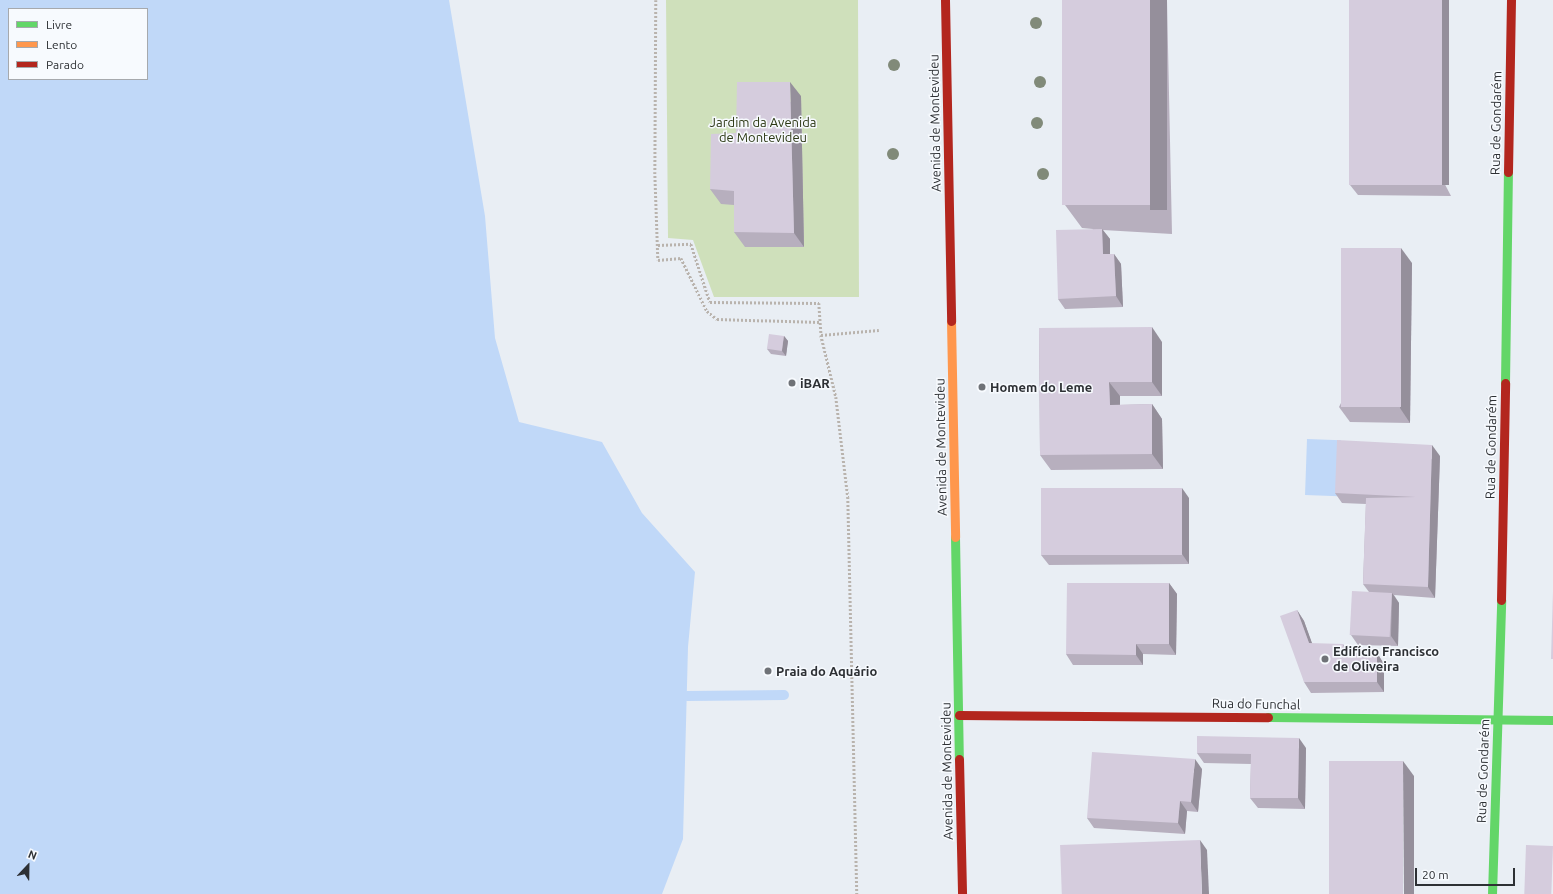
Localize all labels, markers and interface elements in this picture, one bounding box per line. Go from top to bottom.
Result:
legend [8,8,148,80]
text: Livre [46,18,72,31]
text: Lento [46,38,77,51]
street label: Avenida de Montevideu [926,54,944,192]
text: Parado [46,58,84,71]
street label: Rua de Gondarém [1487,71,1505,175]
park label: Jardim da Avenida de Montevideu [710,115,816,146]
place label: iBAR [800,375,830,391]
marker: iBAR [787,378,797,388]
street label: Avenida de Montevideu [932,378,950,516]
place label: Homem do Leme [990,379,1092,395]
marker: Homem do Leme [977,382,987,392]
street label: Rua de Gondarém [1482,395,1500,499]
place label: Edifício Francisco de Oliveira [1333,644,1439,675]
marker: Edifício Francisco de Oliveira [1320,654,1330,664]
place label: Praia do Aquário [776,663,877,679]
marker: Praia do Aquário [763,666,773,676]
street label: Rua do Funchal [1212,695,1300,713]
street label: Avenida de Montevideu [938,702,956,840]
street label: Rua de Gondarém [1473,719,1493,823]
north arrow [8,846,48,886]
text: N [26,848,39,862]
scale bar [1417,860,1517,886]
text: 20 m [1422,868,1449,881]

